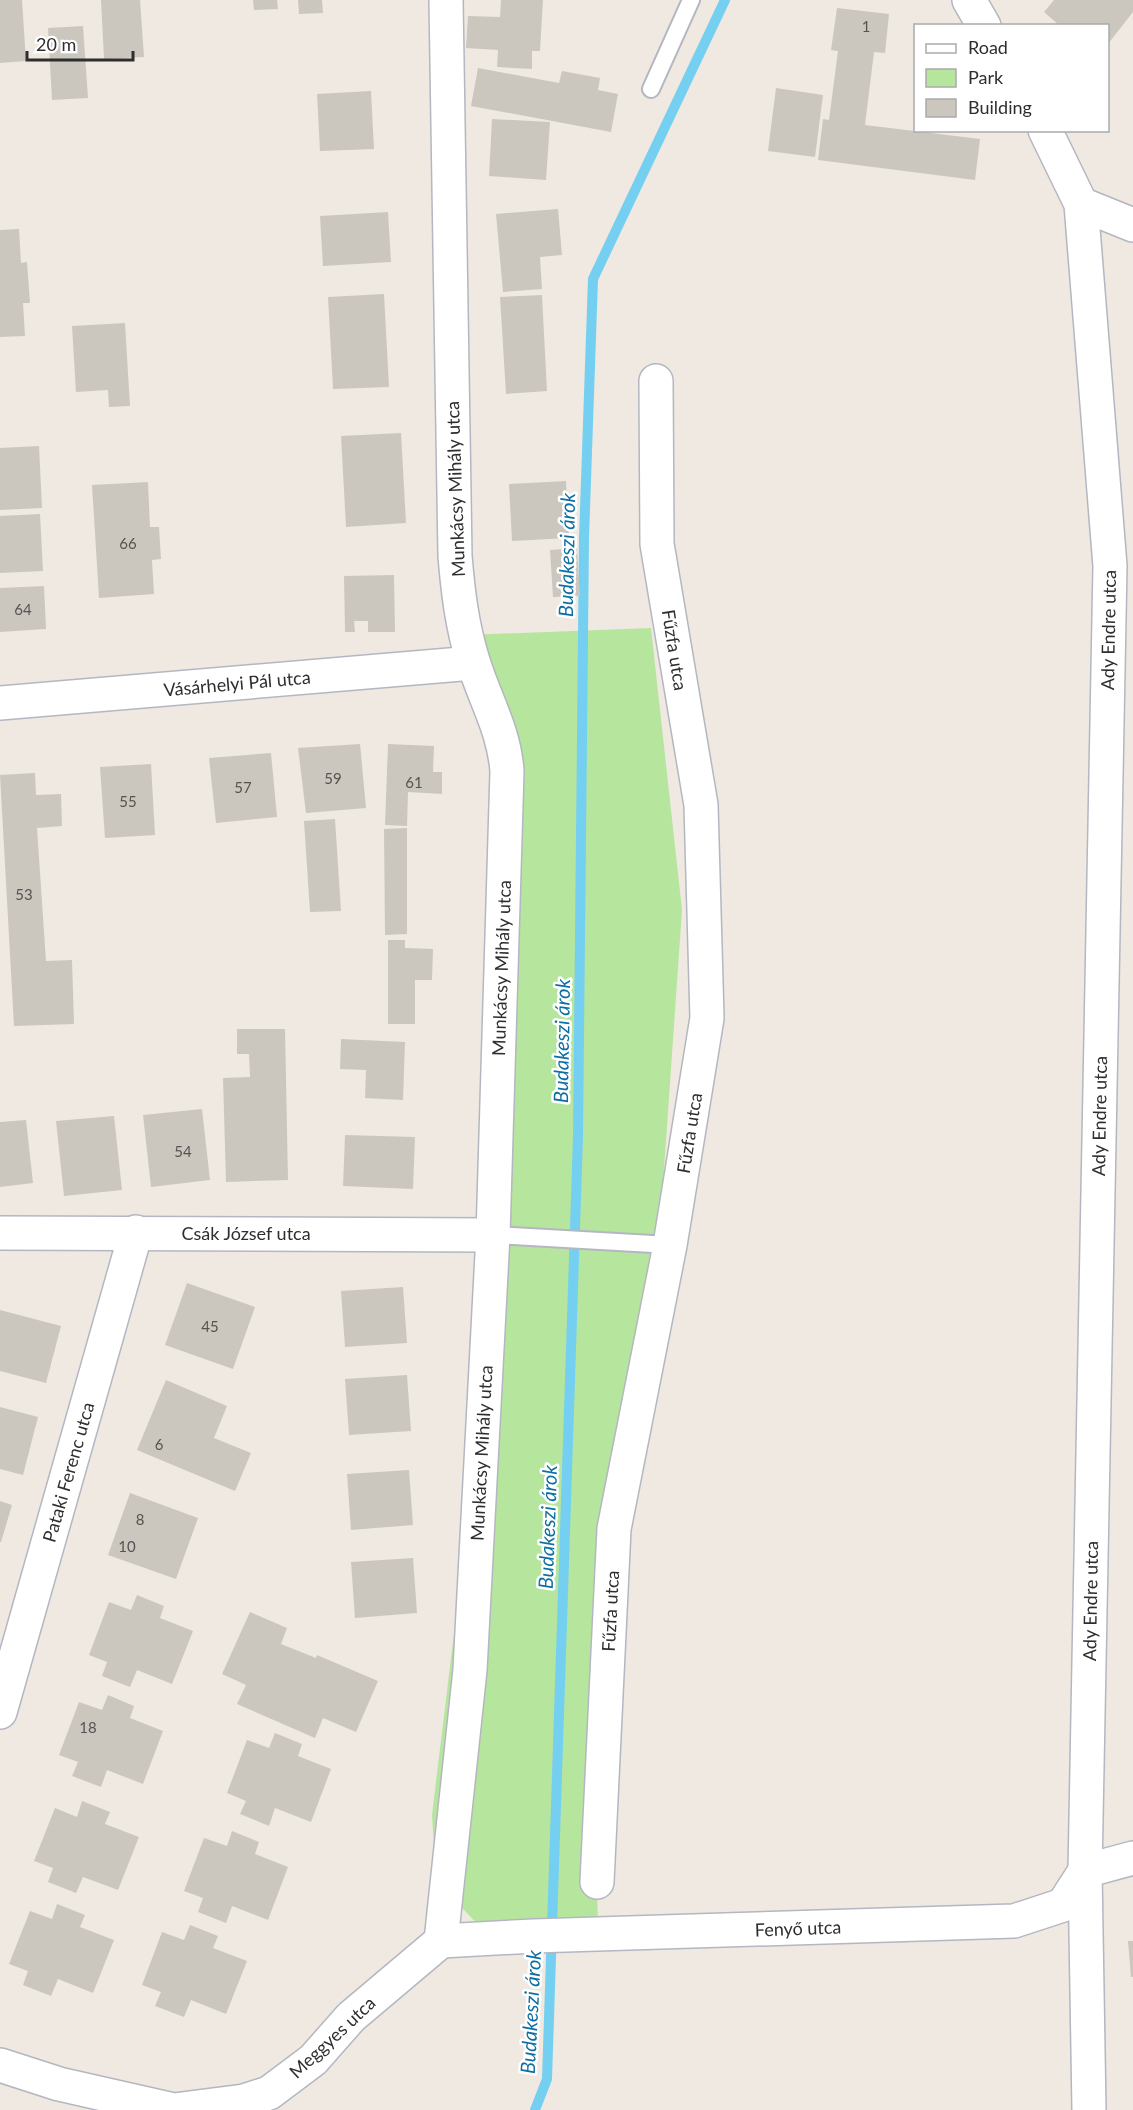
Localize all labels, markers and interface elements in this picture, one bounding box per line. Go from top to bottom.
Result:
house number: 1 [862,17,870,35]
scale bar [27,24,134,62]
legend [914,24,1109,132]
text: 20 m [36,33,76,55]
text: Road [968,36,1008,58]
text: Park [968,66,1004,88]
text: Building [968,96,1032,118]
street label: Munkácsy Mihály utca [441,401,469,577]
water label: Budakeszi árok [553,492,579,617]
house number: 66 [119,534,137,552]
street label: Ady Endre utca [1096,570,1120,690]
house number: 64 [14,600,32,618]
street label: Fűzfa utca [658,608,692,692]
street label: Vásárhelyi Pál utca [163,666,311,700]
house number: 59 [324,769,342,787]
house number: 61 [405,773,423,791]
house number: 57 [234,778,252,796]
house number: 55 [119,792,137,810]
street label: Munkácsy Mihály utca [487,880,515,1056]
house number: 53 [15,885,33,903]
water label: Budakeszi árok [548,978,574,1103]
street label: Ady Endre utca [1087,1056,1111,1176]
street label: Fűzfa utca [672,1091,706,1175]
house number: 54 [174,1142,192,1160]
street label: Csák József utca [181,1222,311,1244]
house number: 45 [201,1317,219,1335]
street label: Munkácsy Mihály utca [465,1365,497,1541]
street label: Pataki Ferenc utca [37,1399,99,1545]
house number: 6 [155,1435,164,1453]
water label: Budakeszi árok [533,1464,561,1589]
house number: 8 [136,1510,144,1528]
house number: 10 [118,1537,136,1555]
street label: Ady Endre utca [1078,1541,1102,1661]
street label: Fűzfa utca [597,1570,623,1652]
house number: 18 [79,1718,97,1736]
street label: Fenyő utca [754,1915,842,1941]
water label: Budakeszi árok [515,1949,545,2075]
street label: Meggyes utca [284,1992,380,2082]

